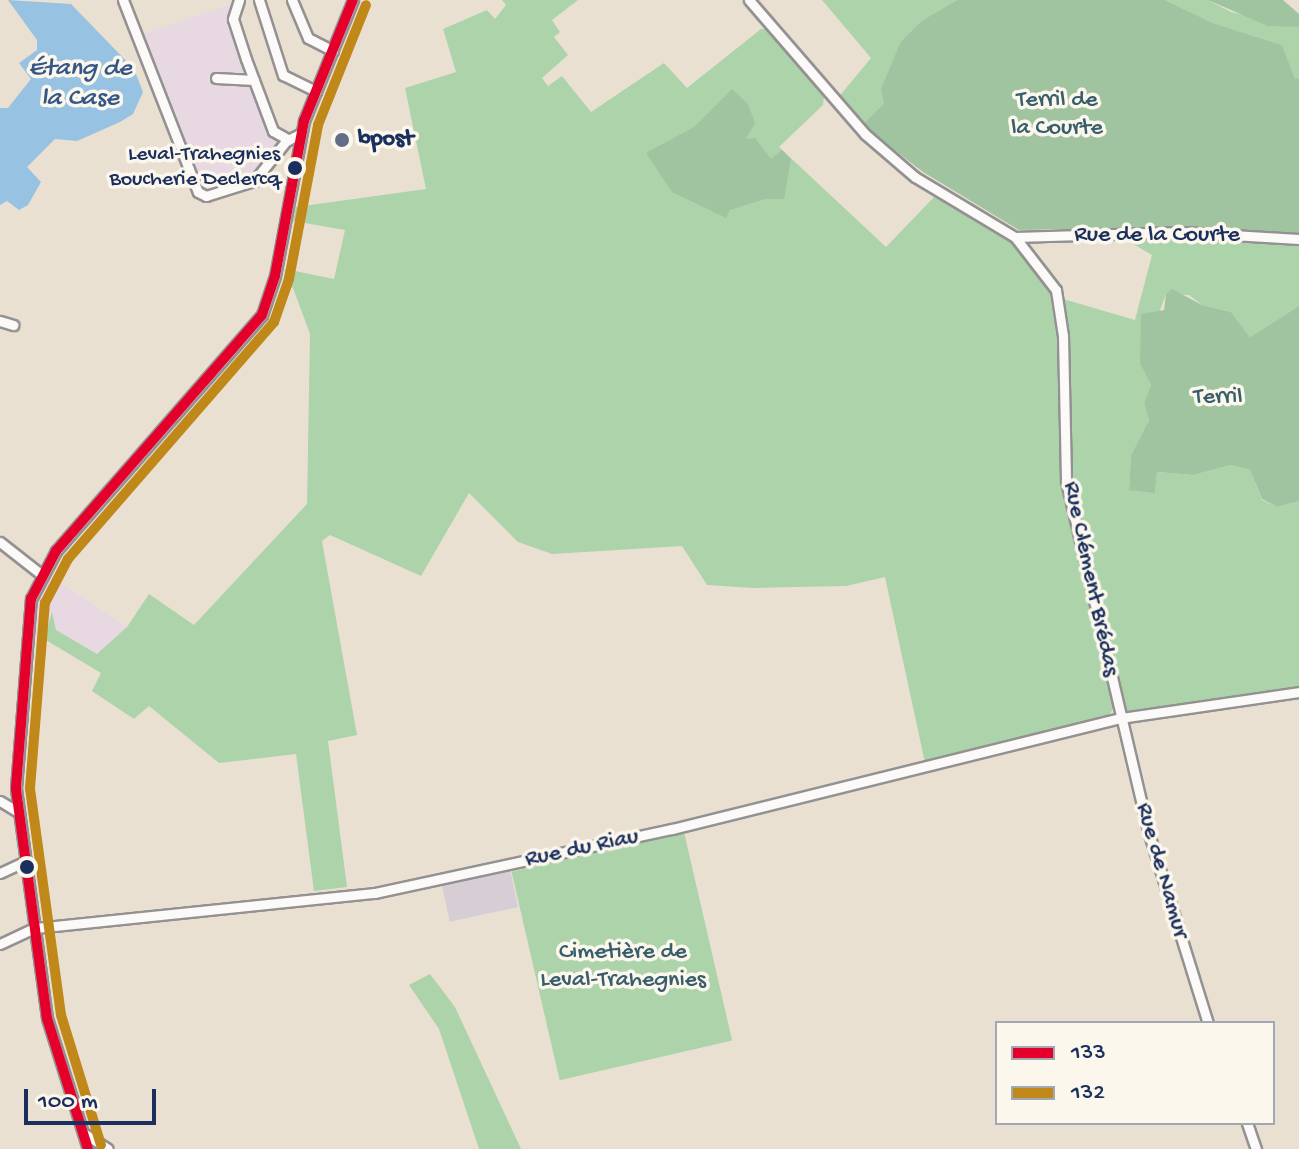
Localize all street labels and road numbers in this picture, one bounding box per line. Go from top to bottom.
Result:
street label: Rue de la Courte [1074,222,1240,250]
street label: Rue Clément Brédas [1055,479,1125,679]
street label: Rue de Namur [1128,800,1194,942]
street label: Rue du Riau [523,823,641,875]

